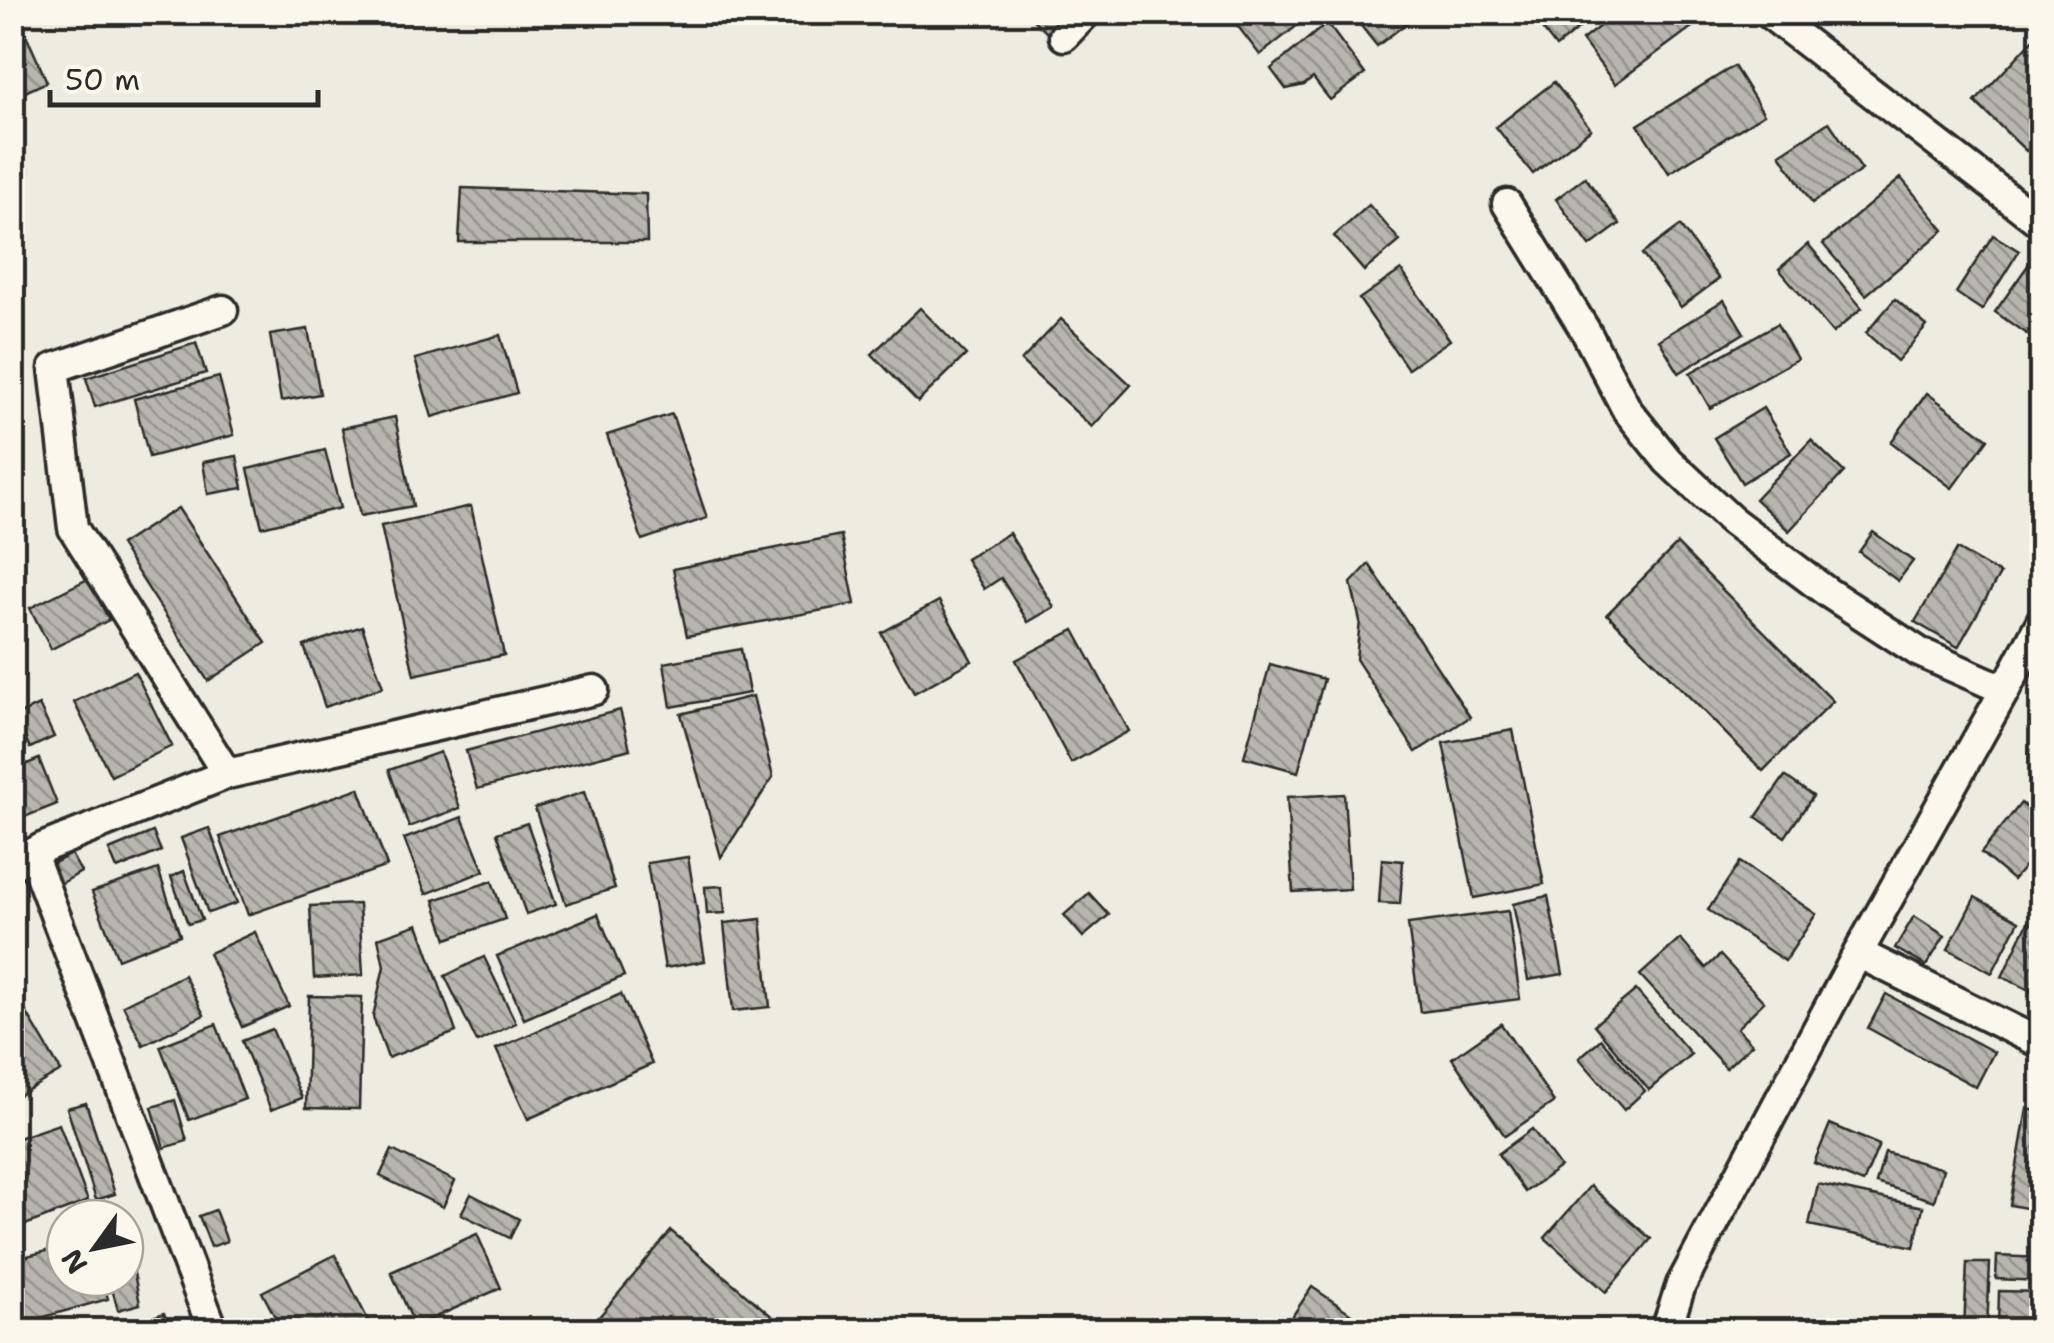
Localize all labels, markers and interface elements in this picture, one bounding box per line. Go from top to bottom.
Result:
scale bar [50,45,318,107]
text: 50 m [65,59,140,100]
north arrow [45,1198,145,1298]
text: N [52,1242,96,1281]

